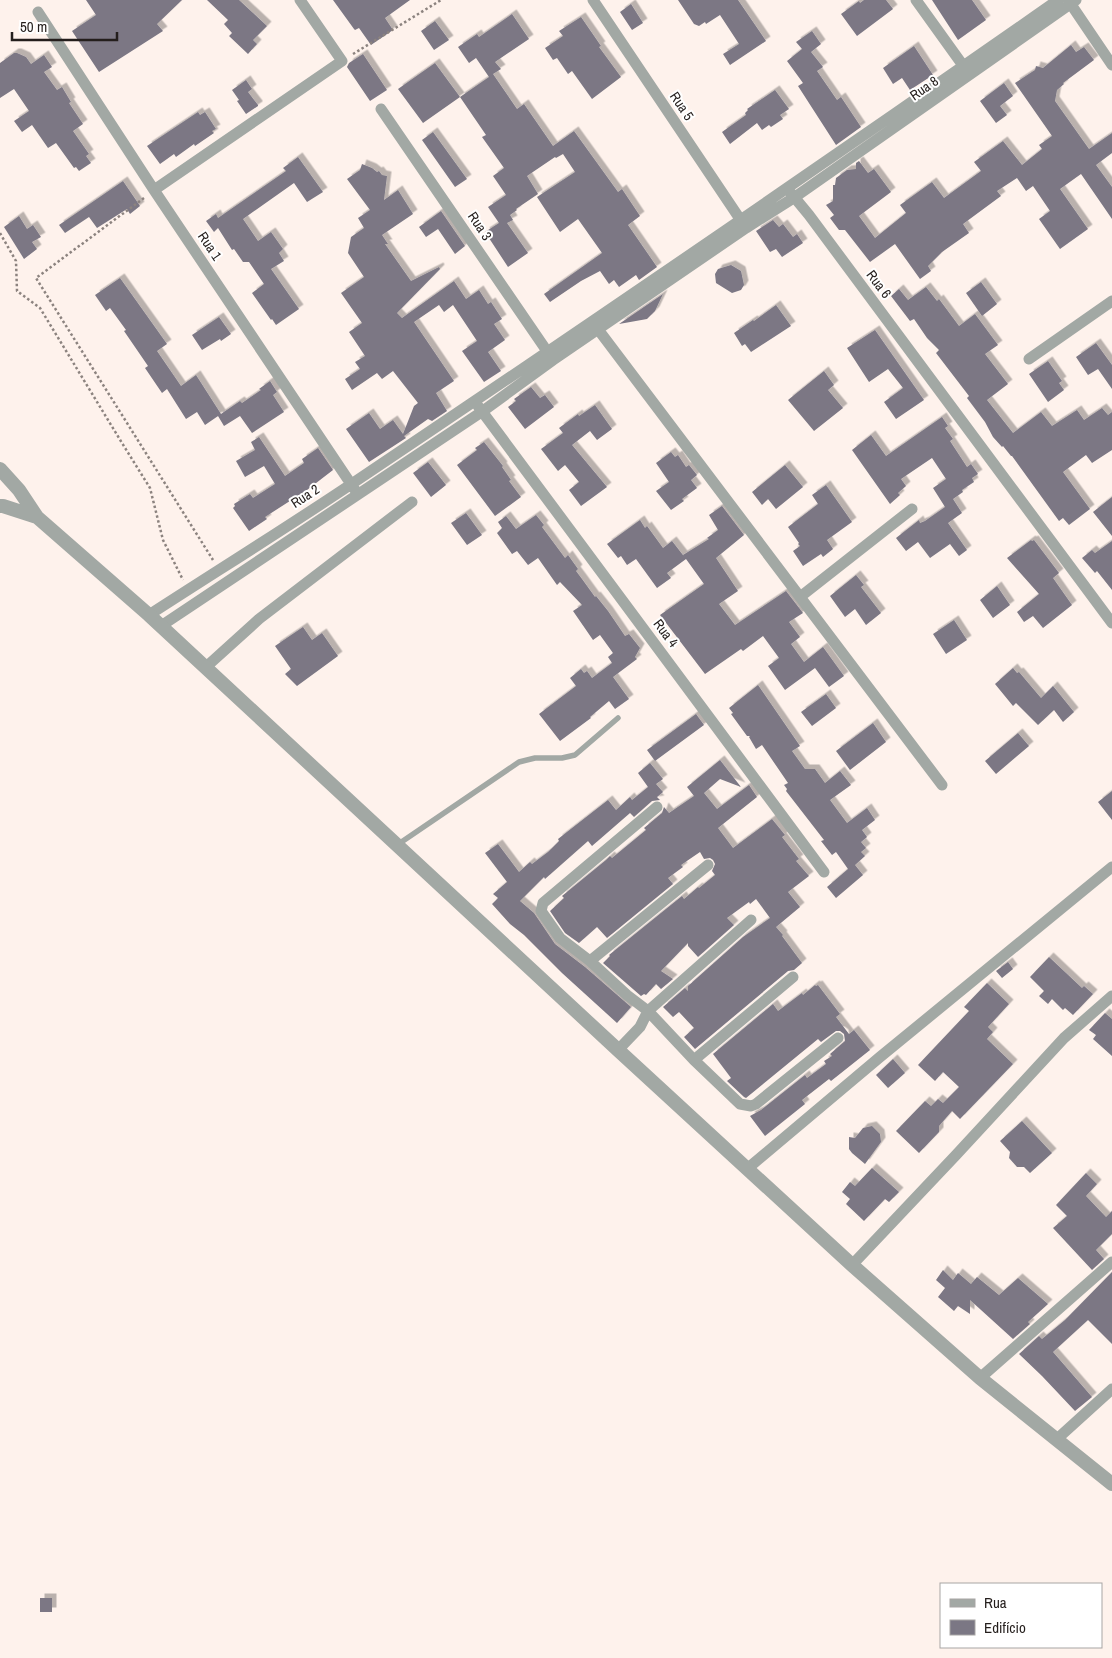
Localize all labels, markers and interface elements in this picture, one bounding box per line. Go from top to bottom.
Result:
scale bar [12,10,118,42]
text: 50 m [20,16,47,37]
street label: Rua 8 [906,72,942,104]
street label: Rua 5 [666,88,698,124]
street label: Rua 3 [464,208,496,244]
street label: Rua 1 [194,228,226,264]
street label: Rua 6 [863,266,895,302]
street label: Rua 2 [287,480,323,512]
street label: Rua 4 [650,615,683,651]
legend [940,1583,1102,1648]
text: Rua [984,1592,1007,1613]
text: Edifício [984,1617,1026,1638]

